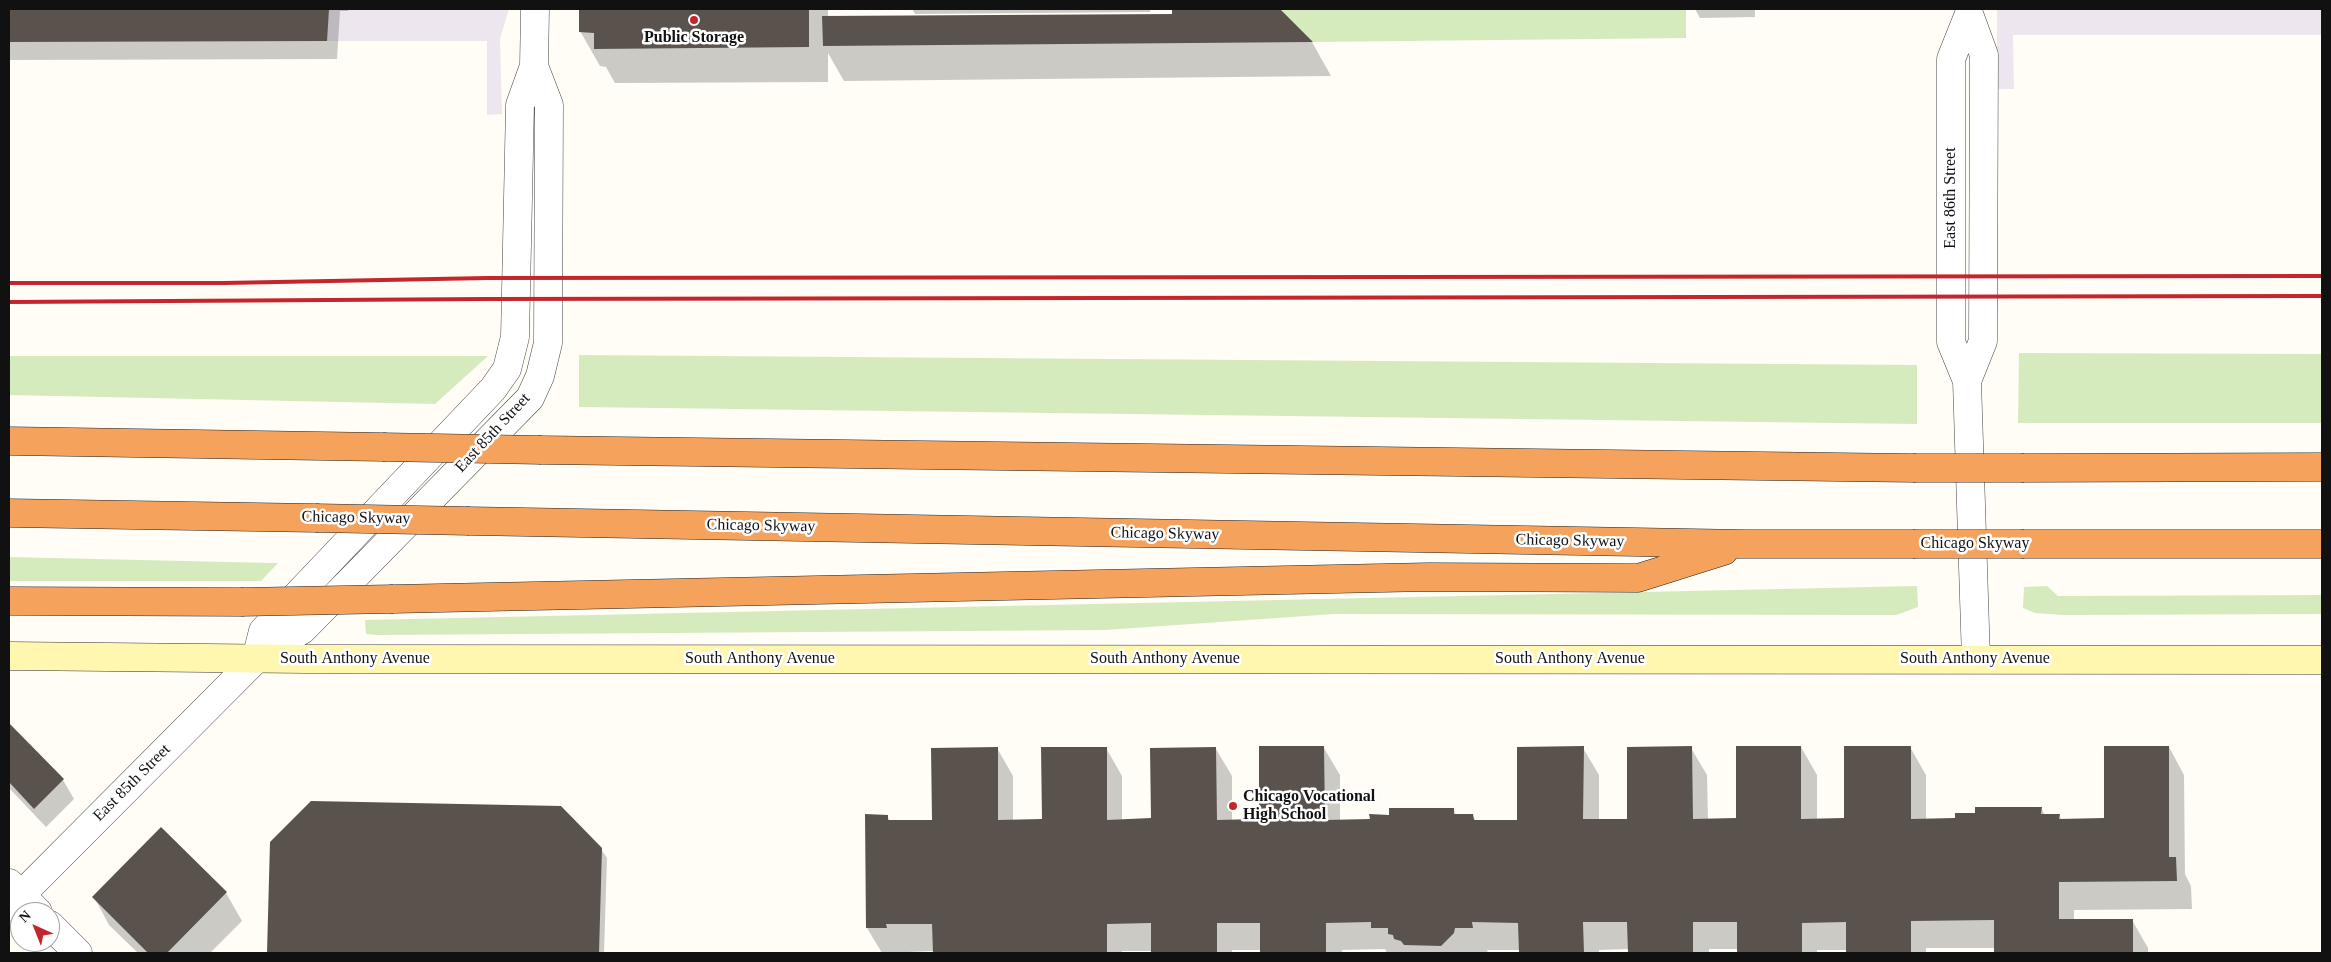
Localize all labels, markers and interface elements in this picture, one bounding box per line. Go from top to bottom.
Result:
marker: Public Storage [688,14,700,26]
place label: Public Storage [644,28,744,48]
street label: East 86th Street [1941,147,1961,249]
street label: East 85th Street [451,389,535,477]
street label: Chicago Skyway [301,507,411,529]
street label: Chicago Skyway [706,515,816,537]
street label: Chicago Skyway [1110,523,1220,545]
street label: Chicago Skyway [1515,530,1625,552]
street label: Chicago Skyway [1921,534,2029,554]
street label: South Anthony Avenue [280,649,430,669]
street label: South Anthony Avenue [685,649,835,669]
street label: South Anthony Avenue [1090,649,1240,669]
street label: South Anthony Avenue [1495,649,1645,669]
street label: South Anthony Avenue [1900,649,2050,669]
street label: East 85th Street [89,740,175,826]
place label: Chicago Vocational High School [1243,787,1375,825]
marker: Chicago Vocational High School [1227,800,1239,812]
north arrow [10,902,60,952]
text: N [16,908,34,925]

